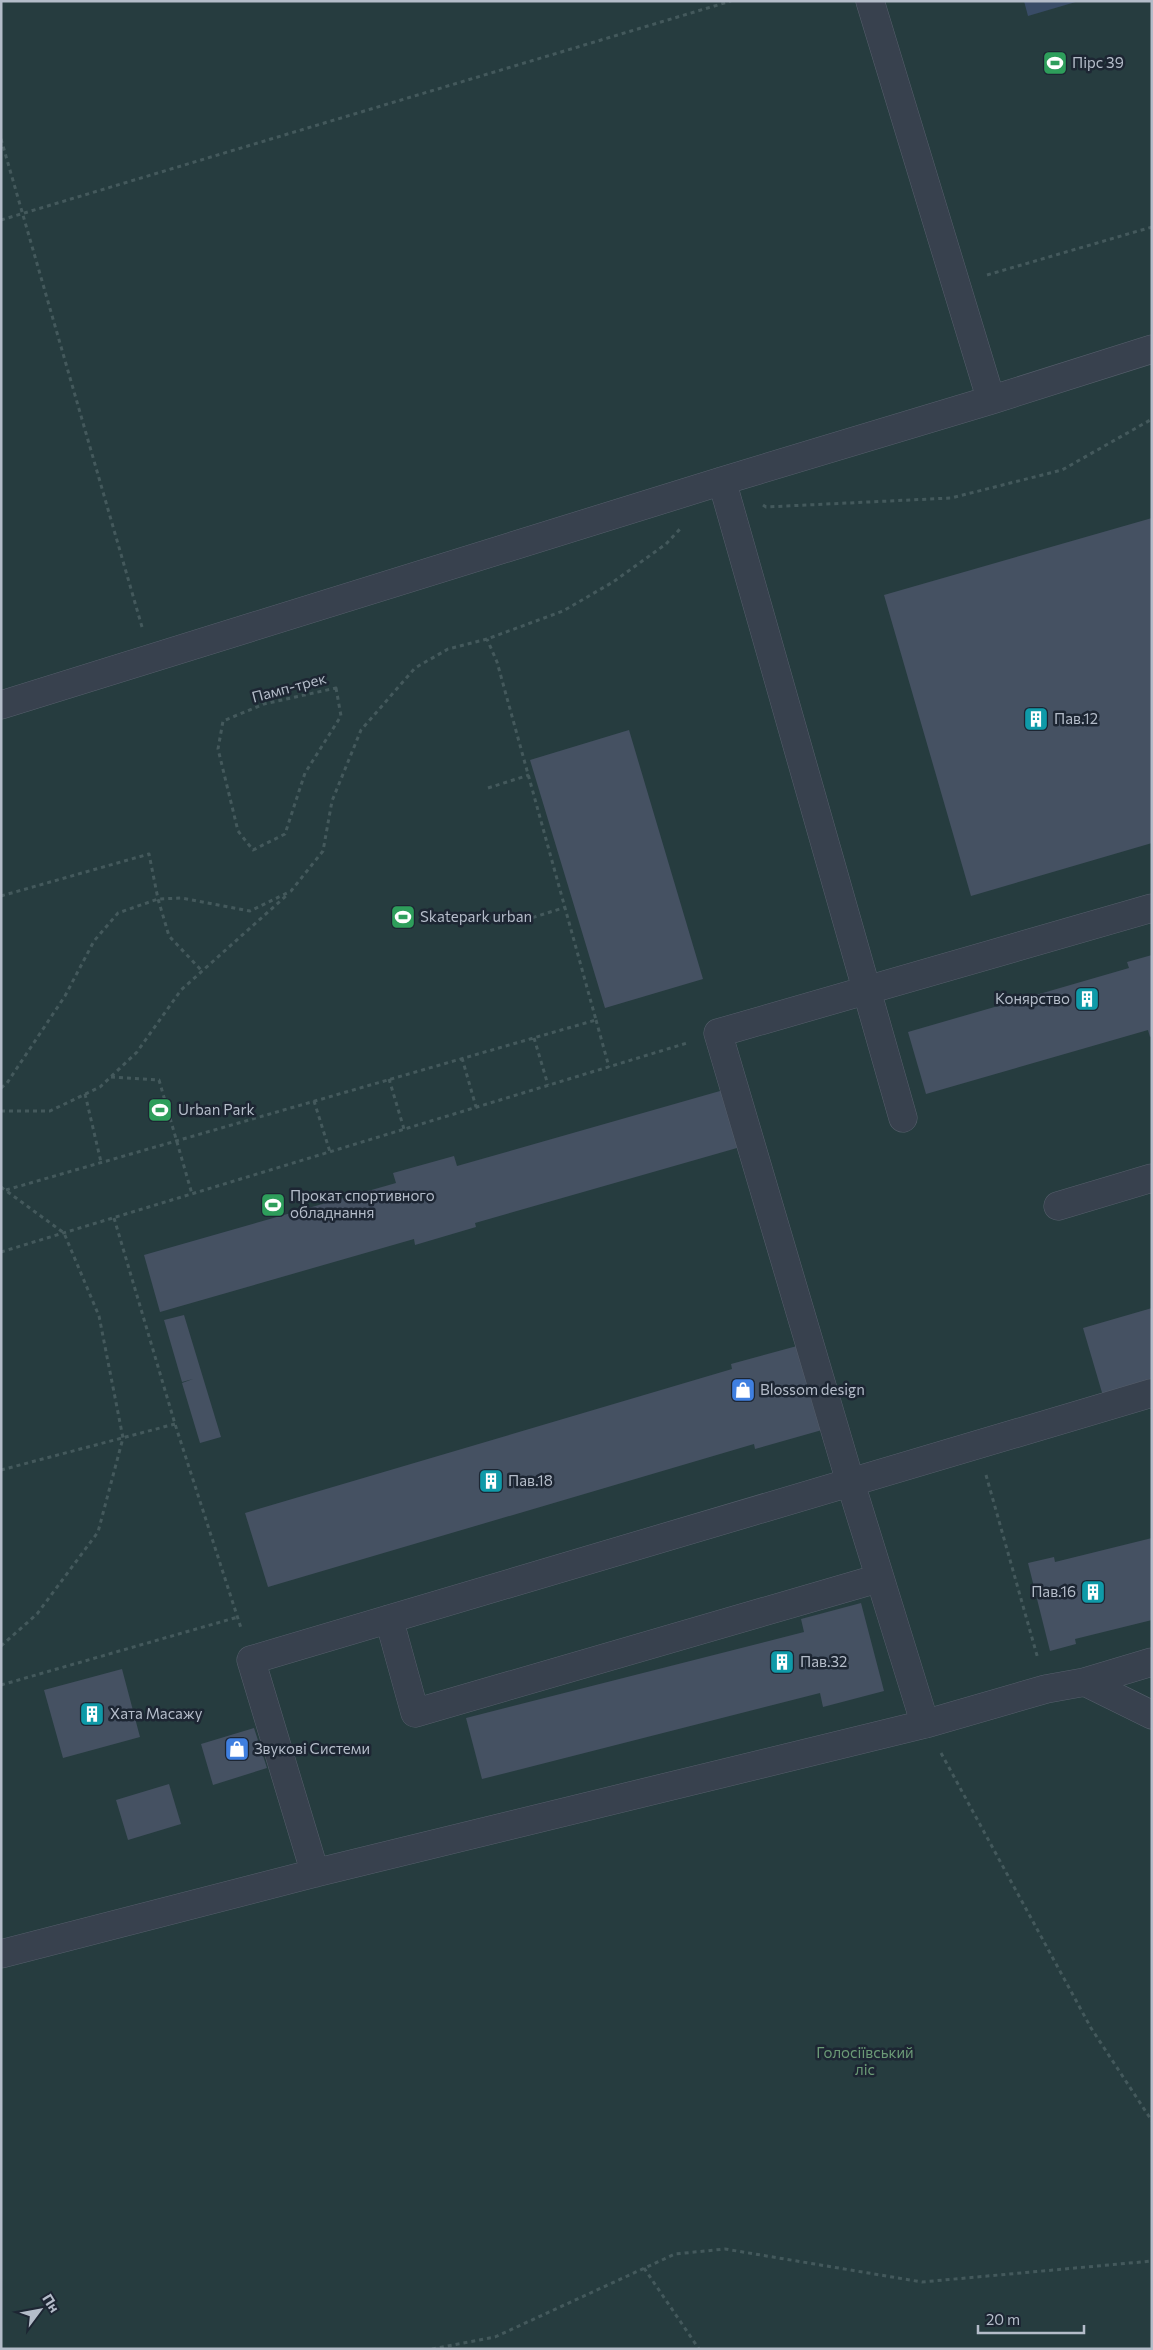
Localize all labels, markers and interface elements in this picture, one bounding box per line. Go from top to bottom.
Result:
sports icon: Пірс 39 [1042,50,1068,76]
place label: Пірс 39 [1072,53,1124,71]
street label: Памп-трек [250,668,328,706]
building icon: Пав.12 [1023,706,1049,732]
place label: Пав.12 [1054,709,1098,727]
sports icon: Skatepark urban [390,904,416,930]
place label: Skatepark urban [420,907,532,925]
building icon: Конярство [1074,986,1100,1012]
place label: Конярство [995,989,1070,1007]
sports icon: Urban Park [147,1097,173,1123]
place label: Urban Park [178,1100,255,1118]
place label: Прокат спортивного обладнання [290,1186,435,1221]
sports icon: Прокат спортивного обладнання [260,1192,286,1218]
shop icon: Blossom design [730,1377,756,1403]
place label: Blossom design [760,1380,865,1398]
building icon: Пав.18 [478,1468,504,1494]
place label: Пав.18 [508,1471,553,1489]
building icon: Пав.16 [1080,1579,1106,1605]
place label: Пав.16 [1031,1582,1076,1600]
building icon: Пав.32 [769,1649,795,1675]
place label: Пав.32 [800,1652,847,1670]
building icon: Хата Масажу [79,1701,105,1727]
place label: Хата Масажу [110,1704,203,1722]
shop icon: Звукові Системи [224,1736,250,1762]
place label: Звукові Системи [254,1739,370,1757]
park label: Голосіївський ліс [816,2043,914,2078]
north arrow [15,2285,65,2335]
text: Пн [39,2290,64,2315]
scale bar [978,2302,1084,2334]
text: 20 m [986,2310,1020,2328]

